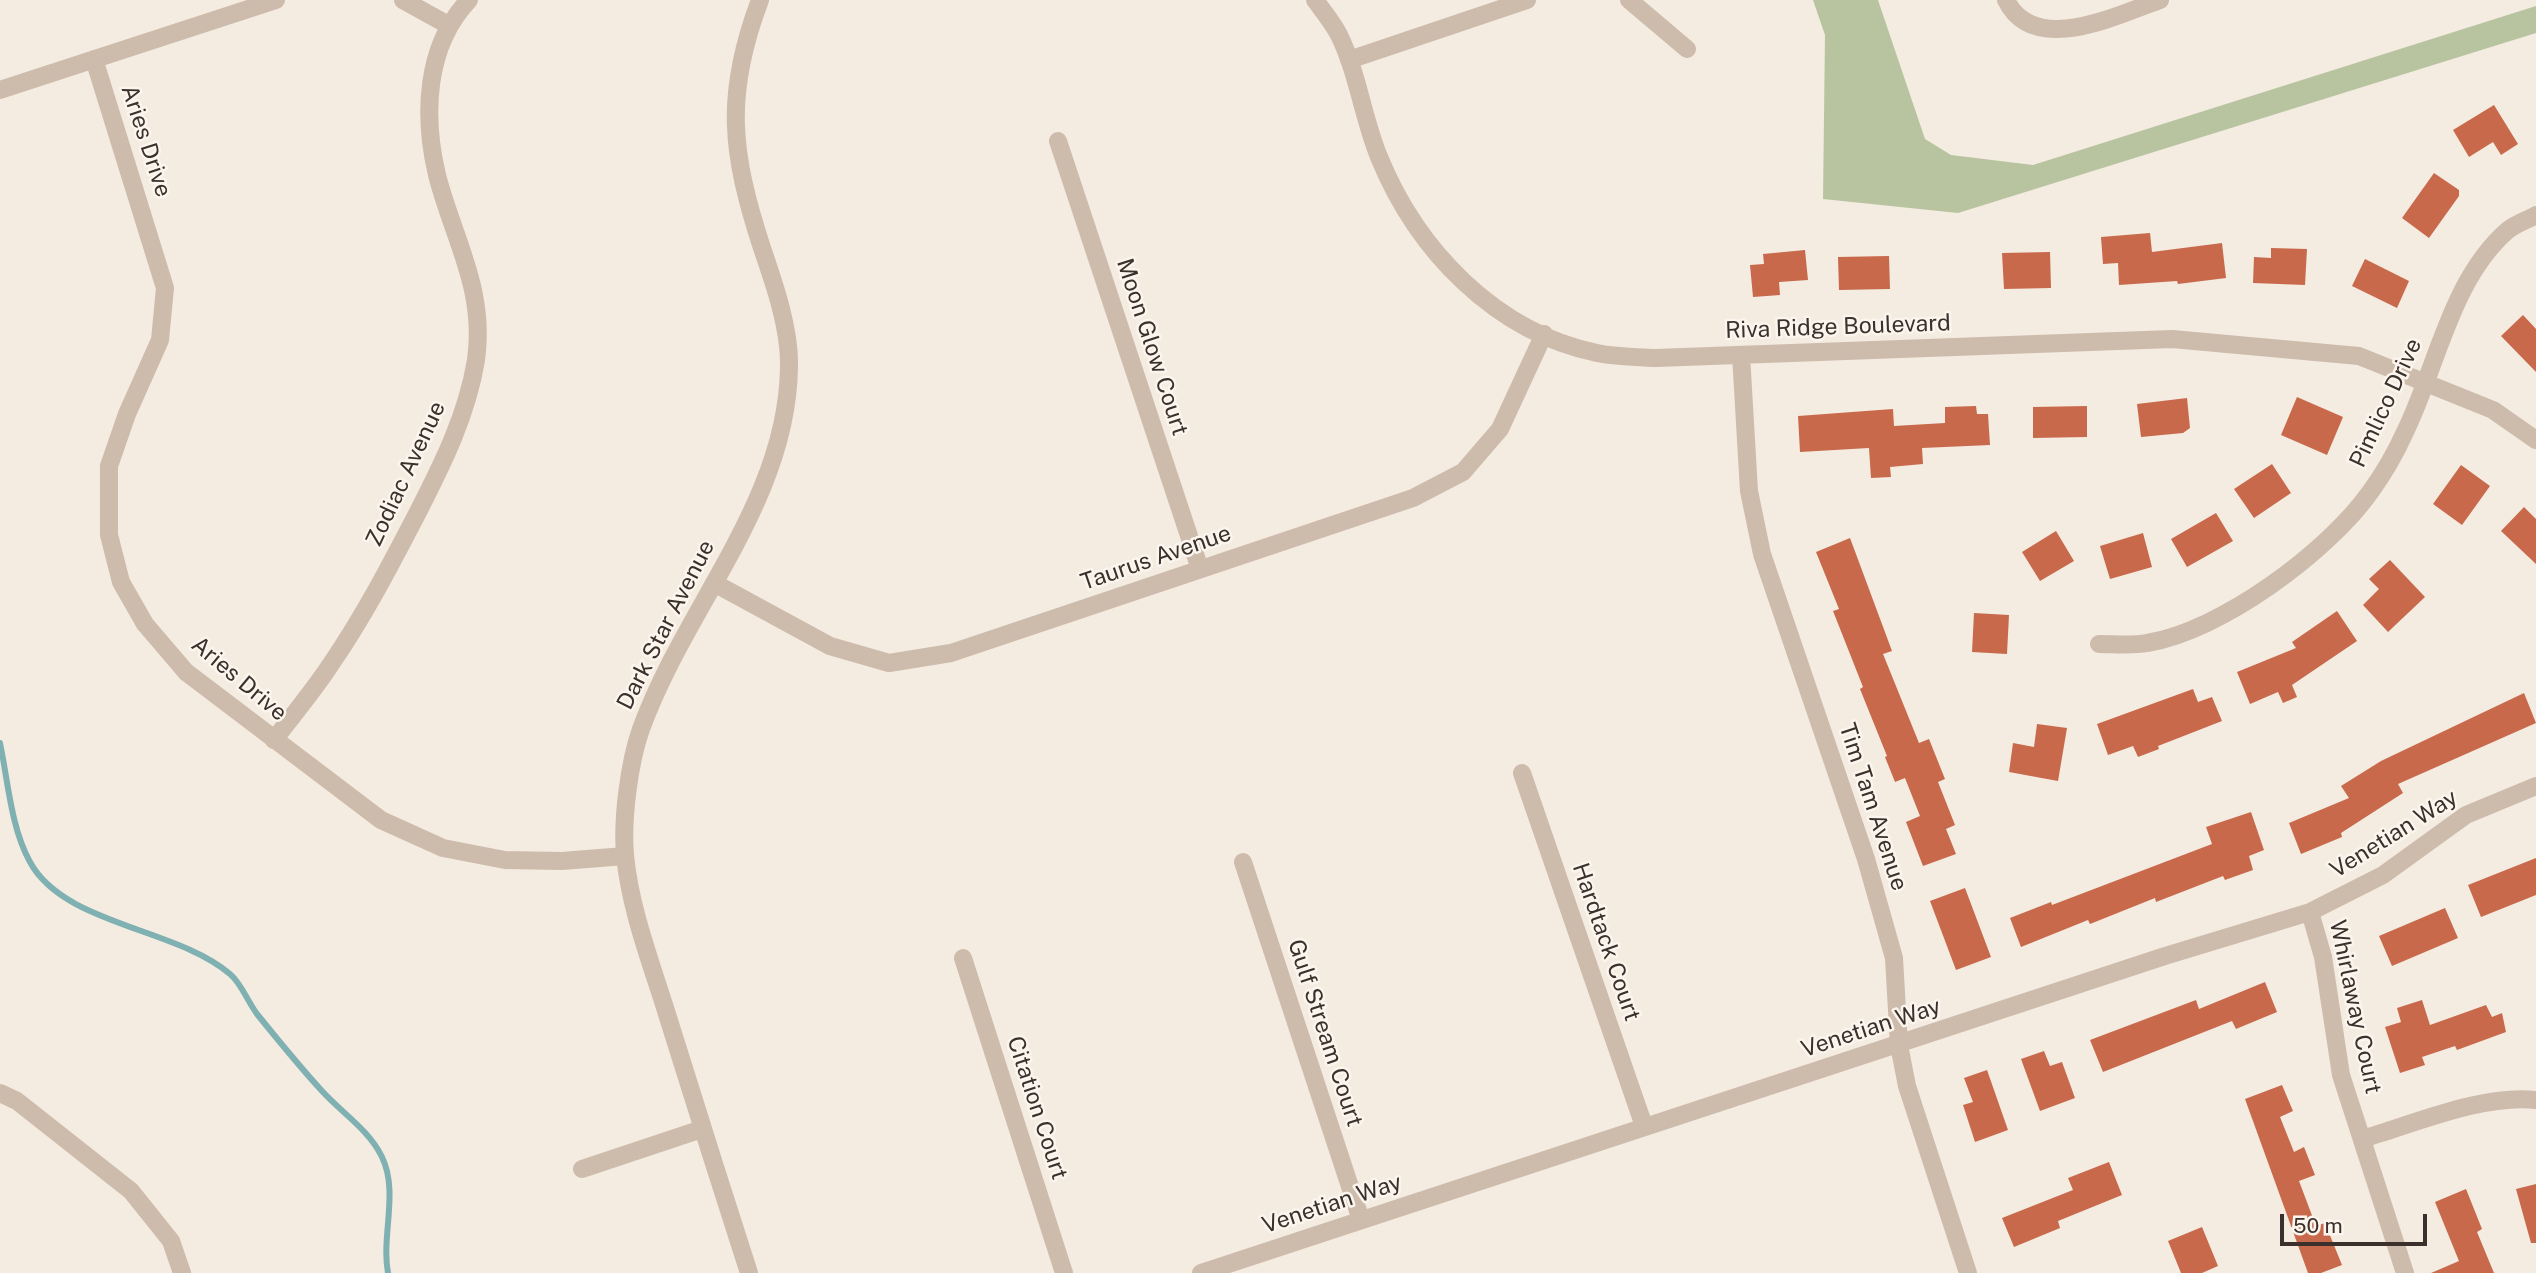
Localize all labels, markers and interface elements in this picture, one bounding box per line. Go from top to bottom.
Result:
street label: Aries Drive [115,81,177,201]
street label: Moon Glow Court [1110,255,1194,439]
street label: Riva Ridge Boulevard [1725,309,1951,345]
street label: Pimlico Drive [2344,334,2428,472]
street label: Zodiac Avenue [360,397,452,551]
street label: Taurus Avenue [1077,519,1235,597]
street label: Dark Star Avenue [611,536,721,714]
street label: Aries Drive [186,631,292,727]
street label: Tim Tam Avenue [1833,720,1913,894]
street label: Venetian Way [2325,784,2463,884]
street label: Hardtack Court [1566,859,1646,1025]
street label: Whirlaway Court [2323,918,2387,1096]
street label: Gulf Stream Court [1282,936,1368,1130]
street label: Venetian Way [1798,992,1944,1064]
street label: Citation Court [1001,1033,1073,1183]
street label: Venetian Way [1259,1168,1405,1240]
scale bar [2284,1200,2431,1244]
text: 50 m [2293,1213,2343,1238]

